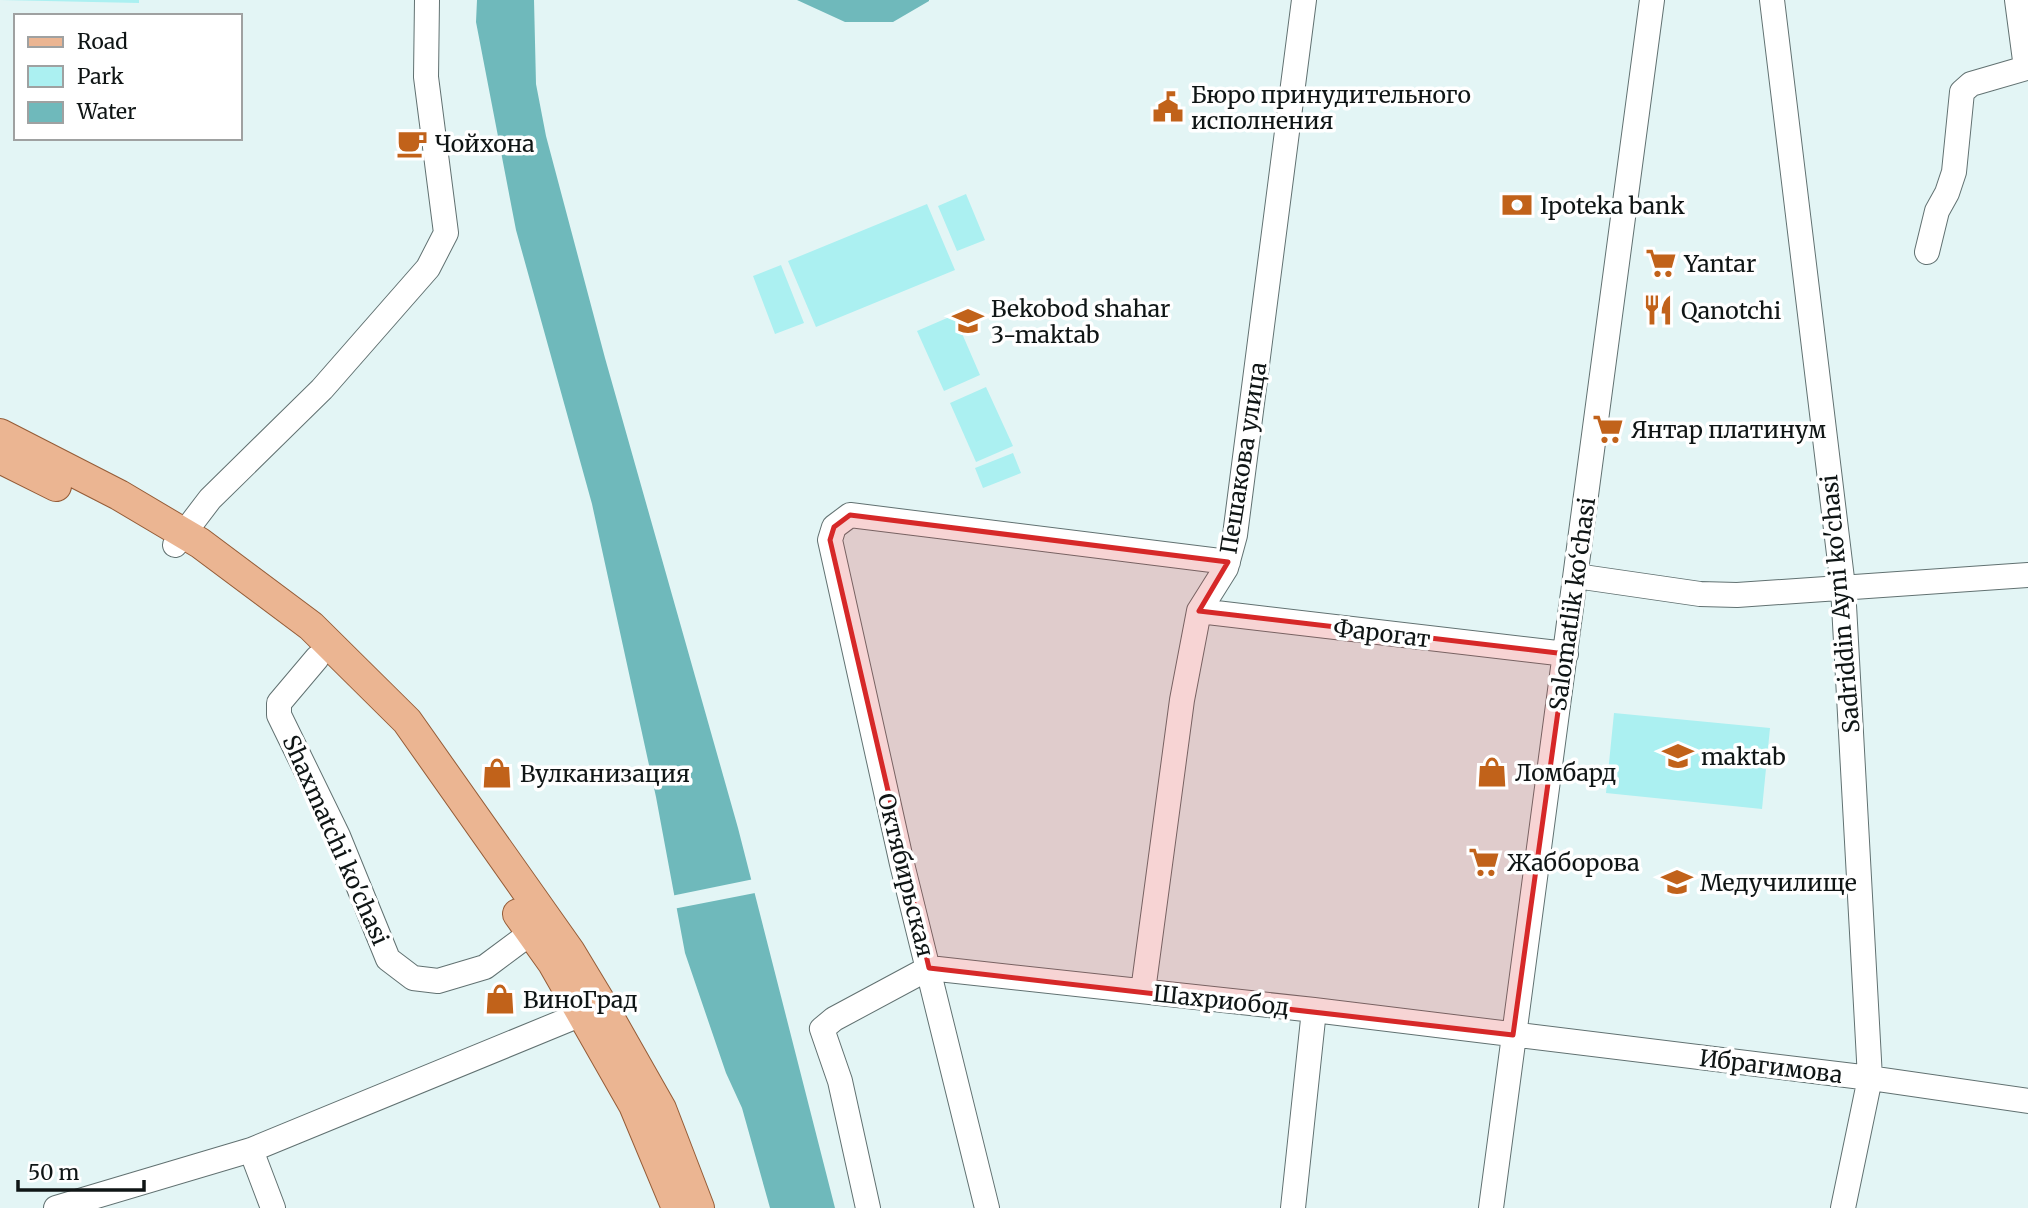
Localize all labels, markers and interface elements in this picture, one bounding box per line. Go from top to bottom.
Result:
legend [14,14,242,140]
text: Road [77,28,128,55]
text: Park [77,63,124,90]
place label: Бюро принудительного исполнения [1191,80,1471,135]
public building icon: Бюро принудительного исполнения [1151,90,1185,124]
text: Water [76,98,136,125]
cafe icon: Чойхона [395,126,429,160]
place label: Чойхона [435,129,535,158]
bank icon: Ipoteka bank [1500,188,1534,222]
place label: Ipoteka bank [1540,191,1685,220]
supermarket icon: Yantar [1644,246,1678,280]
place label: Yantar [1683,249,1756,278]
restaurant icon: Qanotchi [1641,293,1675,327]
place label: Bekobod shahar 3-maktab [991,294,1170,349]
place label: Qanotchi [1681,296,1781,325]
school or university icon: Bekobod shahar 3-maktab [951,304,985,338]
street label: Пешакова улица [1214,360,1272,556]
supermarket icon: Янтар платинум [1591,412,1625,446]
place label: Янтар платинум [1631,415,1827,444]
street label: Sadriddin Ayni ko'chasi [1814,474,1866,734]
street label: Salomatlik ko‘chasi [1543,496,1601,712]
street label: Фарогат [1332,613,1432,653]
street label: Shaxmatchi ko'chasi [277,730,395,950]
school or university icon: maktab [1661,739,1695,773]
place label: maktab [1701,742,1786,771]
shop icon: Ломбард [1475,755,1509,789]
shop icon: Вулканизация [480,756,514,790]
place label: Ломбард [1515,758,1617,787]
place label: Вулканизация [520,759,690,788]
street label: Октябирьская [872,790,940,960]
supermarket icon: Жабборова [1467,845,1501,879]
place label: Жабборова [1507,848,1640,877]
school or university icon: Медучилище [1660,865,1694,899]
place label: Медучилище [1700,868,1857,897]
street label: Шахриобод [1151,978,1291,1022]
shop icon: ВиноГрад [483,982,517,1016]
place label: ВиноГрад [523,985,638,1014]
street label: Ибрагимова [1698,1043,1844,1089]
scale bar [18,1148,144,1192]
text: 50 m [28,1159,79,1186]

